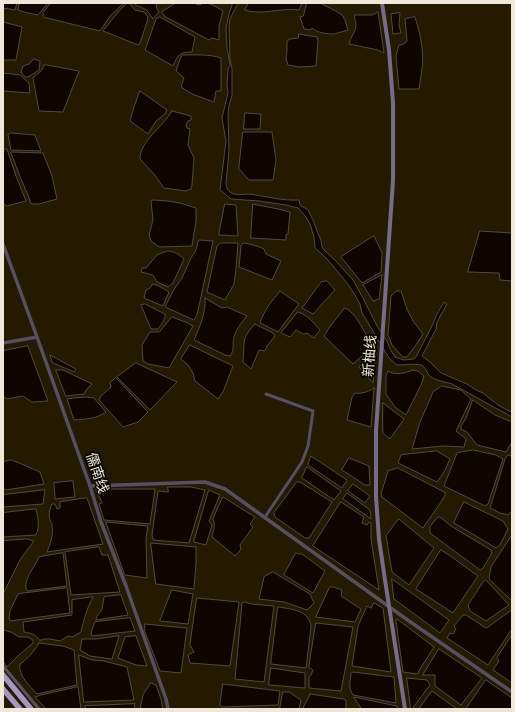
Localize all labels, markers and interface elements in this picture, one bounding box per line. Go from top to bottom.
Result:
street label: 新柚线 [360,334,380,378]
street label: 儒南线 [82,450,112,496]

